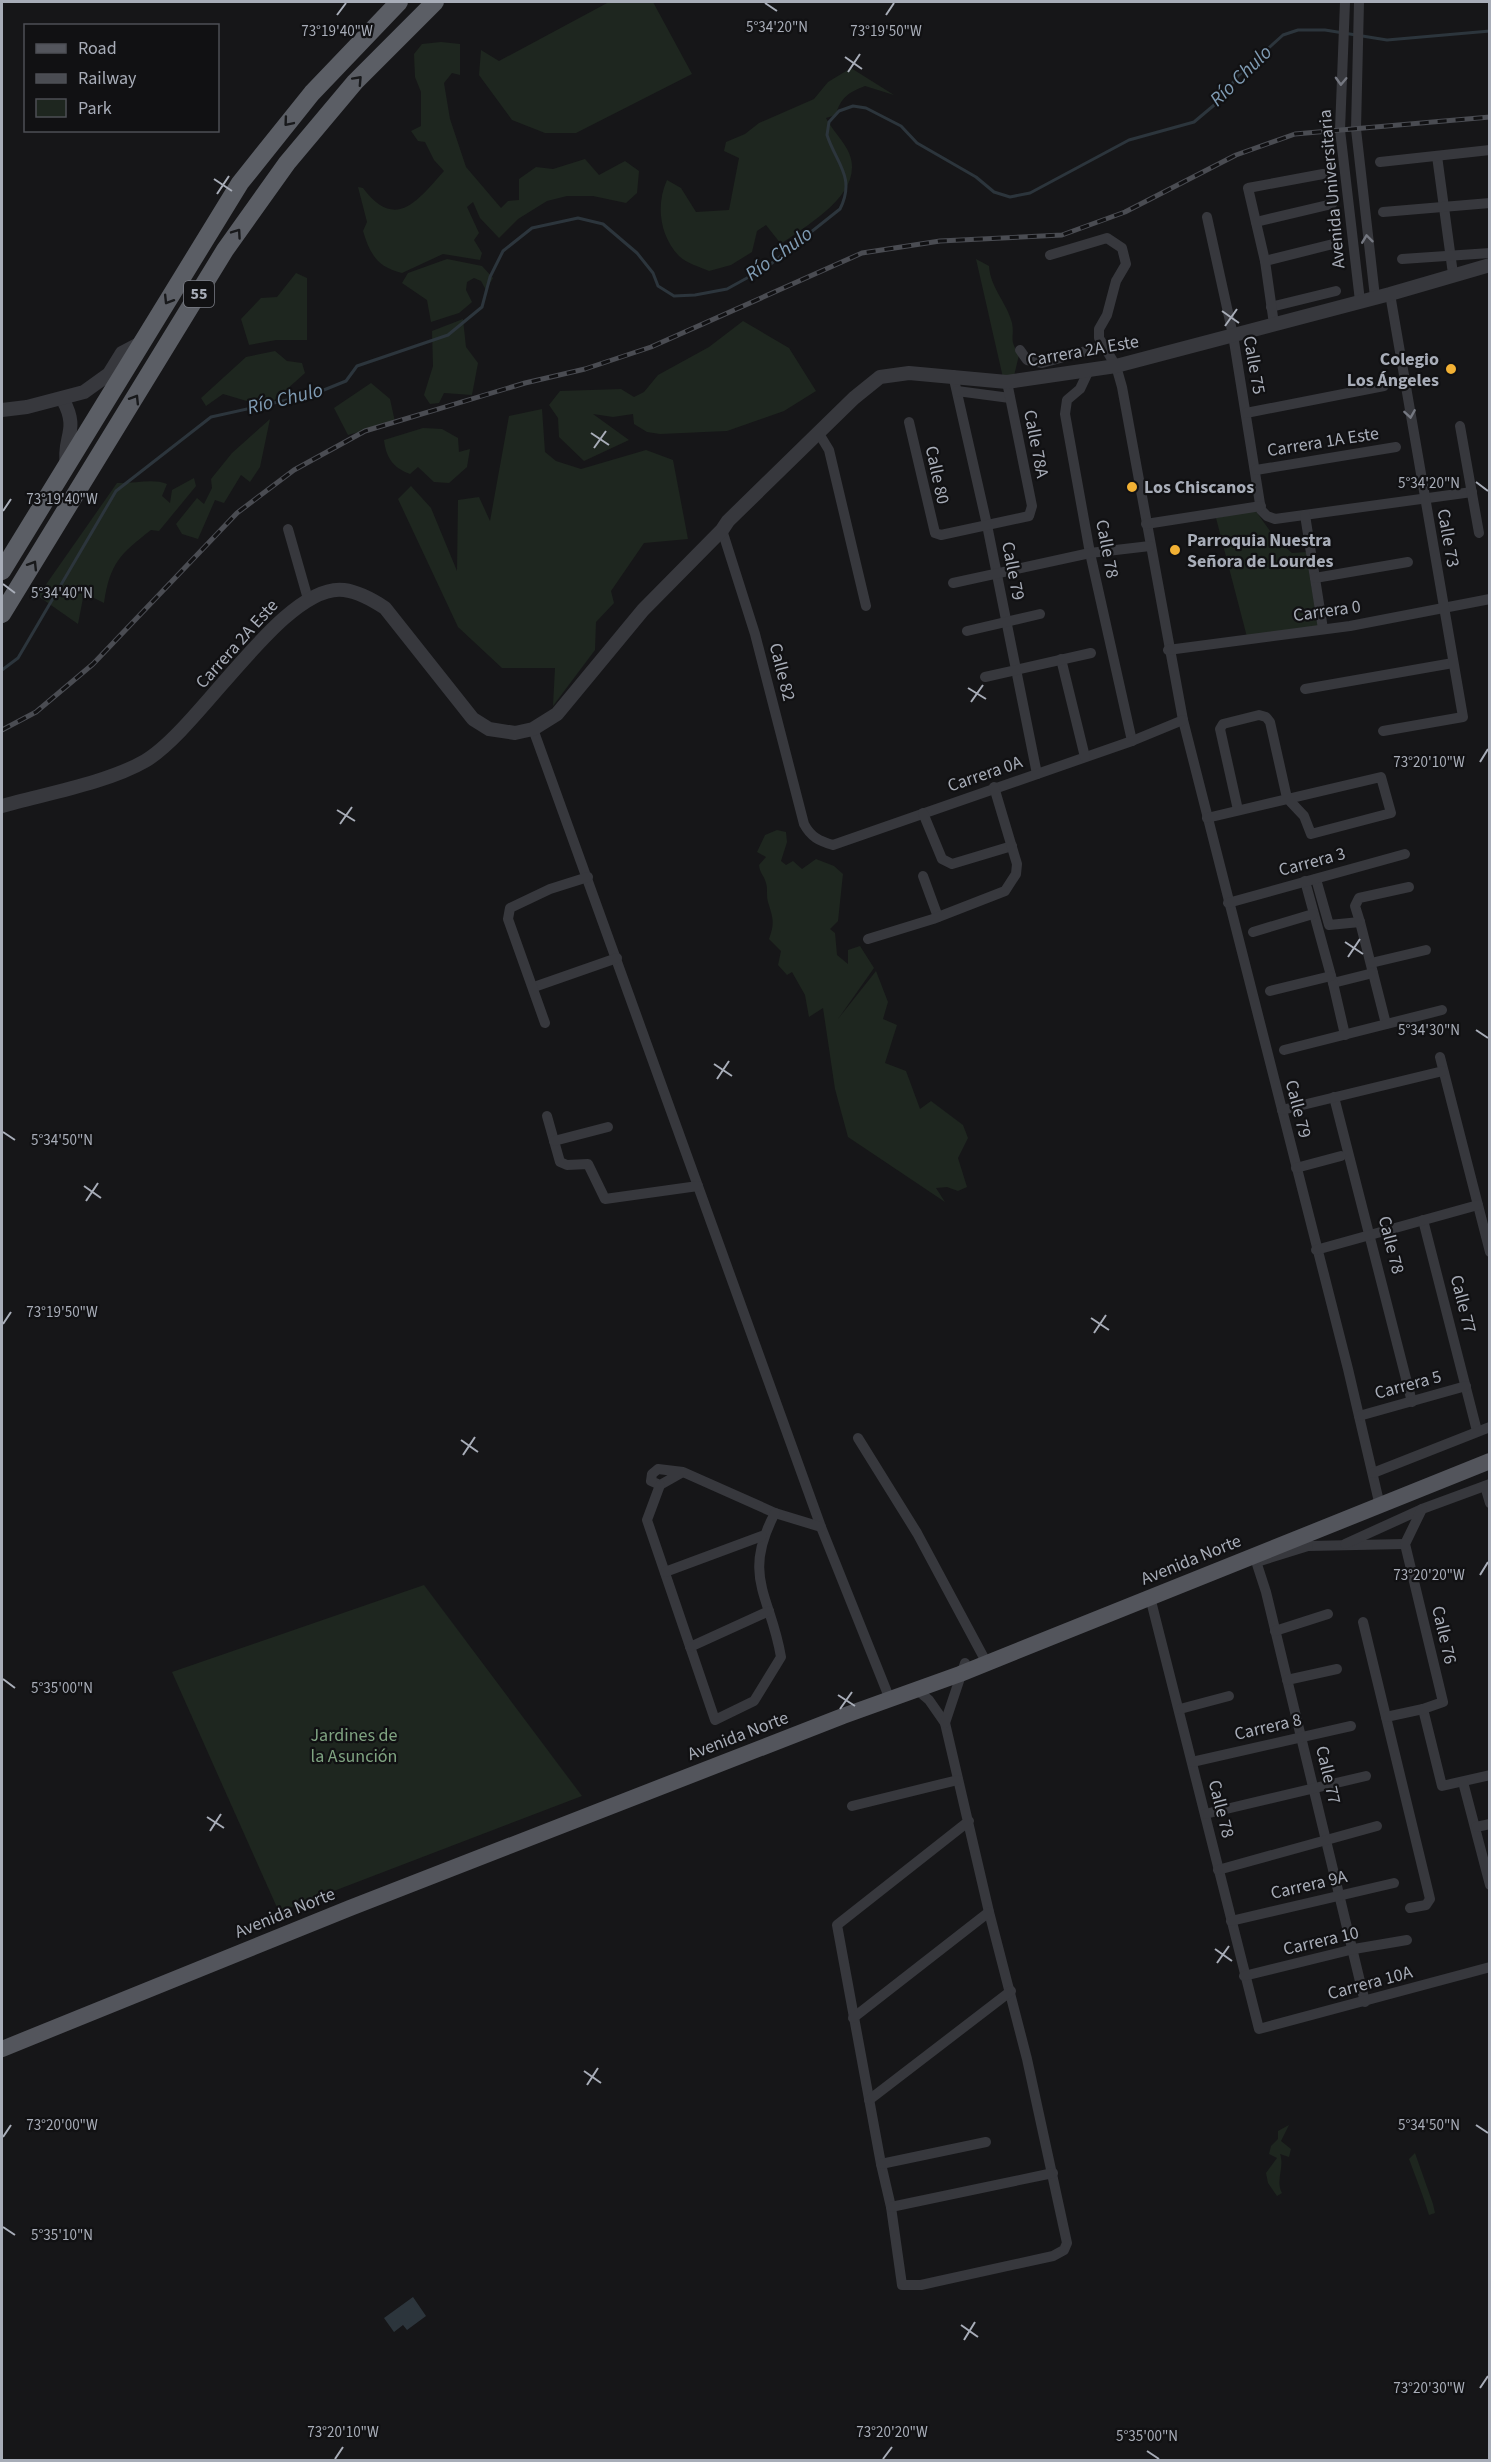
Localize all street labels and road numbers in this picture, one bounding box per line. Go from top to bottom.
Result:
street label: Avenida Universitaria [1313,108,1351,270]
road number: 55 [184,281,214,307]
street label: Carrera 2A Este [1025,329,1141,373]
street label: Calle 75 [1237,334,1271,396]
street label: Calle 78A [1017,408,1055,480]
street label: Carrera 1A Este [1265,421,1381,463]
street label: Calle 80 [919,444,955,506]
street label: Calle 73 [1431,507,1465,569]
street label: Calle 78 [1089,518,1125,580]
street label: Calle 79 [995,540,1031,602]
street label: Carrera 2A Este [190,594,284,694]
street label: Carrera 0 [1292,594,1362,628]
street label: Calle 82 [763,640,801,704]
street label: Carrera 0A [944,749,1026,798]
street label: Carrera 3 [1276,841,1348,883]
street label: Calle 79 [1279,1077,1317,1141]
street label: Calle 78 [1372,1213,1410,1277]
street label: Calle 77 [1444,1272,1482,1336]
street label: Carrera 5 [1372,1364,1444,1406]
street label: Avenida Norte [1137,1528,1245,1591]
street label: Calle 76 [1425,1603,1463,1667]
street label: Avenida Norte [684,1705,792,1767]
street label: Carrera 8 [1232,1707,1304,1747]
street label: Calle 77 [1309,1743,1347,1807]
street label: Calle 78 [1202,1777,1240,1841]
street label: Carrera 9A [1268,1864,1350,1906]
street label: Avenida Norte [231,1881,339,1944]
street label: Carrera 10 [1281,1920,1361,1962]
street label: Carrera 10A [1325,1960,1415,2006]

